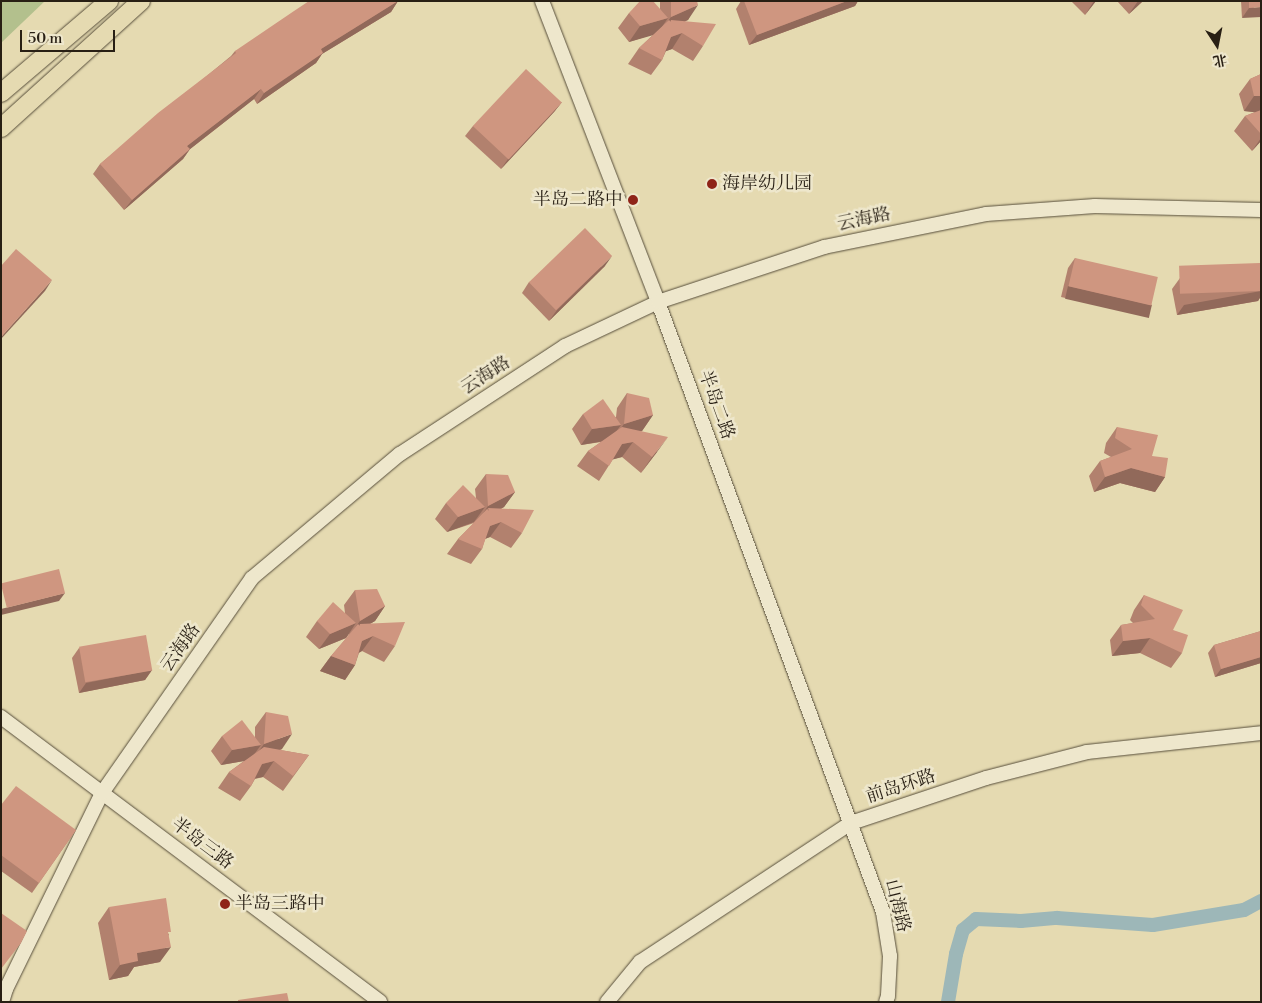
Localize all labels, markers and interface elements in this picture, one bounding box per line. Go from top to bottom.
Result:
scale bar [22,20,118,52]
north arrow [1192,20,1242,70]
text: 50 m [28,29,62,48]
text: 北 [1211,50,1228,70]
place label: 海岸幼儿园 [722,173,812,195]
marker: 海岸幼儿园 [706,178,718,190]
place label: 半岛二路中 [533,189,623,211]
marker: 半岛二路中 [627,194,639,206]
street label: 云海路 [835,204,893,236]
street label: 云海路 [457,352,515,400]
street label: 半岛二路 [694,367,738,443]
street label: 云海路 [157,620,205,676]
street label: 前岛环路 [863,766,939,808]
street label: 半岛三路 [167,814,237,874]
street label: 山海路 [880,877,914,935]
place label: 半岛三路中 [235,893,325,915]
marker: 半岛三路中 [219,898,231,910]

